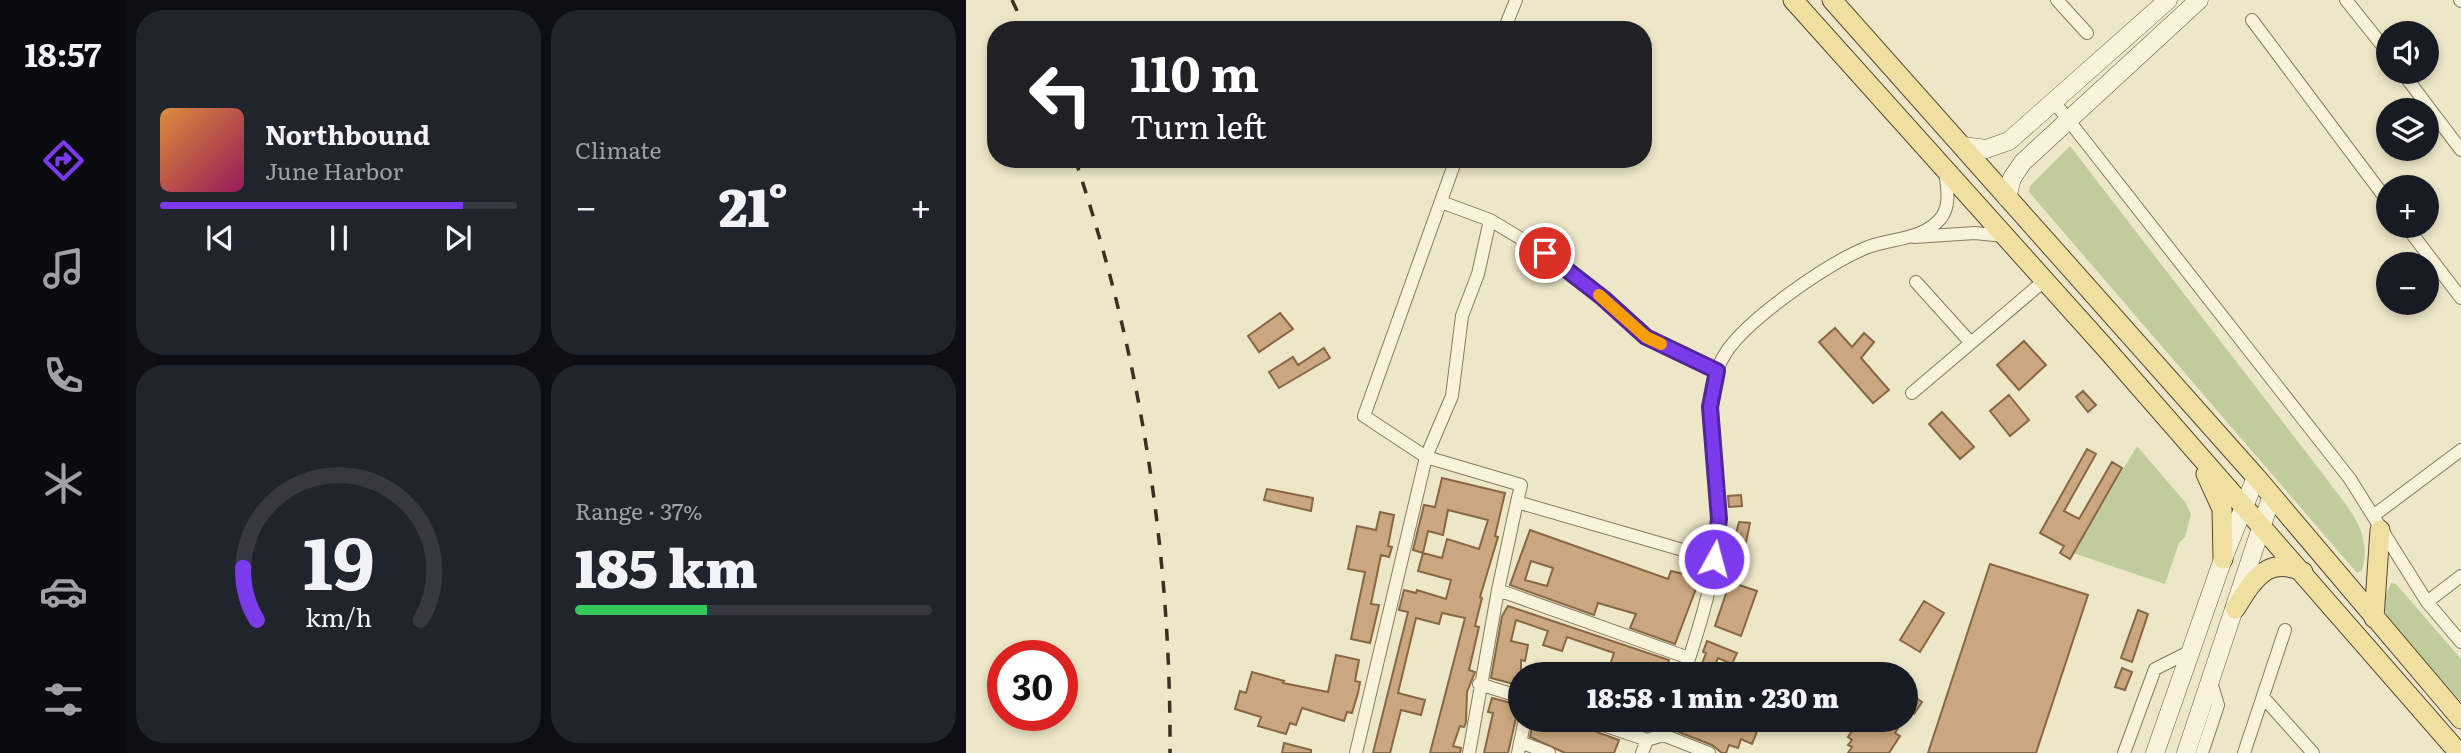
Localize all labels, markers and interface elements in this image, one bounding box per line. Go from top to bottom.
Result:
map controls [2376,21,2439,315]
button: sound [2376,21,2439,84]
text: 18:57 [25,29,101,77]
text: 110 m [1130,34,1259,107]
icon: left [1015,49,1106,140]
button: layers [2376,98,2439,161]
text: Turn left [1130,101,1267,149]
text: Northbound [265,114,430,153]
text: Climate [575,132,661,166]
icon: directions [39,136,88,185]
text: June Harbor [265,153,403,187]
text: 21° [719,166,788,243]
button: + [2376,175,2439,238]
text: − [575,176,597,233]
text: + [910,176,932,233]
icon: previous [201,219,239,257]
icon: pause [320,219,358,257]
icon: next [439,219,477,257]
pin [1515,223,1575,283]
icon: arrive [1526,234,1564,272]
icon: music [39,244,88,293]
button: − [2376,252,2439,315]
icon: phone [39,351,88,400]
icon: climate [39,459,88,508]
text: Range · 37% [575,493,703,527]
text: 19 [302,504,375,612]
position arrow [1677,522,1751,596]
text: 185 km [575,527,758,604]
icon: car [39,567,88,616]
text: km/h [305,598,372,635]
speed limit sign: 30 [987,640,1078,731]
icon: filters [39,675,88,724]
text: 18:58 · 1 min · 230 m [1587,677,1839,716]

